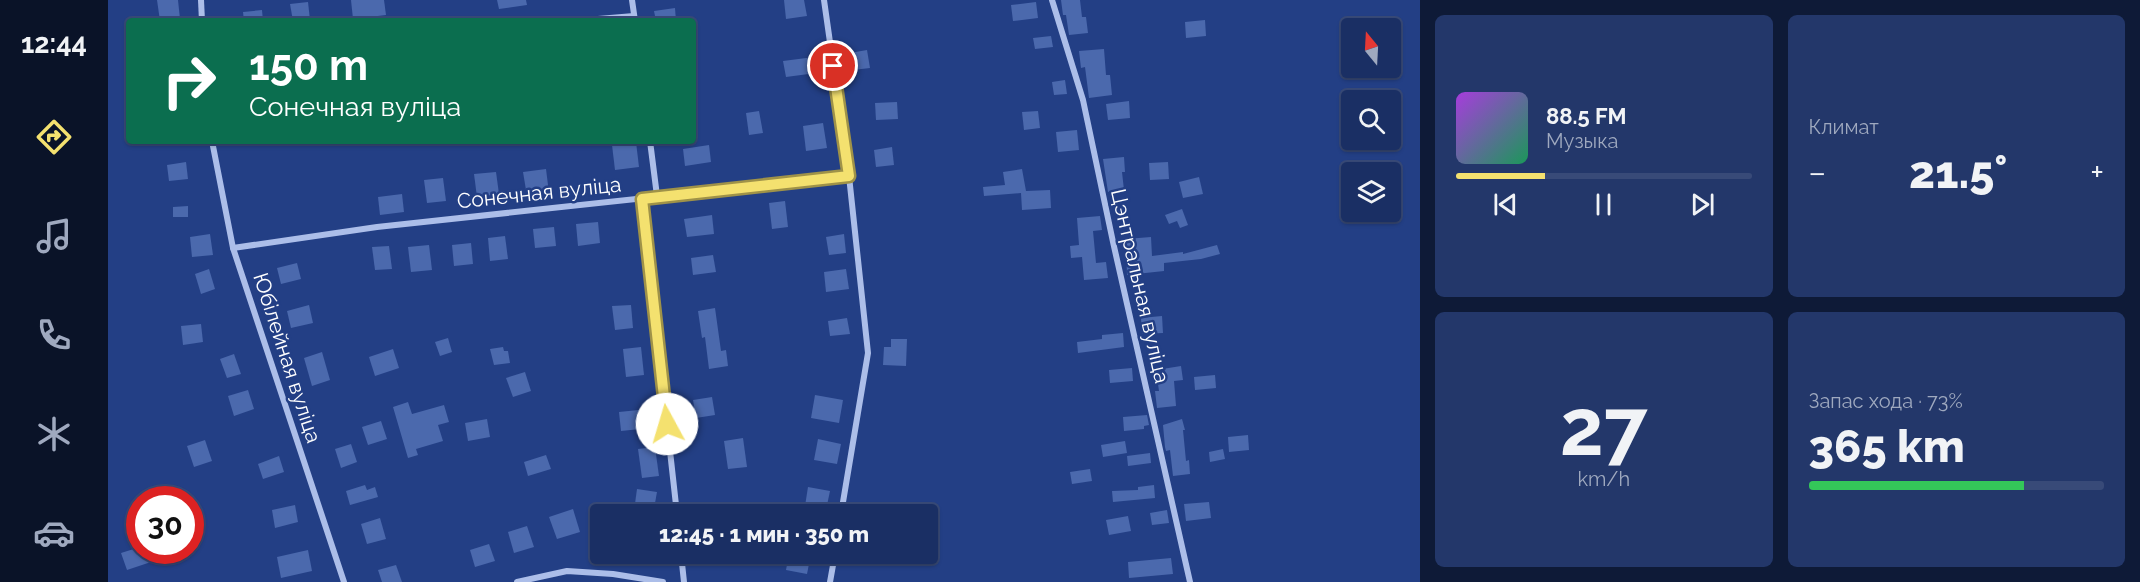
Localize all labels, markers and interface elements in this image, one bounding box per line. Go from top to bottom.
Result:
north arrow [1341,18,1401,78]
map controls [1341,18,1401,222]
text: 12:44 [21,28,87,59]
pin [807,40,858,91]
text: 150 m [249,41,368,90]
icon: right [150,42,228,120]
icon: arrive [816,49,849,82]
button: search [1341,90,1401,150]
text: Сонечная вуліца [249,91,461,122]
text: 88.5 FM [1546,103,1627,129]
text: Климат [1809,115,1879,139]
icon: directions [33,116,75,158]
text: Музыка [1546,129,1618,153]
text: 21.5° [1909,146,2008,199]
text: − [1809,153,1826,192]
text: + [2090,153,2104,192]
button: layers [1341,162,1401,222]
street label: Сонечная вуліца [456,171,622,214]
street label: Цэнтральная вуліца [1106,186,1175,385]
icon: previous [1489,188,1522,221]
icon: pause [1587,188,1620,221]
icon: next [1686,188,1719,221]
icon: music [33,215,75,257]
street label: Юбілейная вуліца [248,270,327,446]
icon: phone [33,314,75,356]
text: 27 [1560,382,1648,473]
text: Запас хода · 73% [1809,389,1963,413]
position arrow [635,392,699,456]
icon: climate [33,413,75,455]
text: 365 km [1809,420,1965,473]
text: km/h [1577,467,1630,491]
speed limit sign: 30 [126,486,204,564]
icon: car [33,512,75,554]
text: 12:45 · 1 мин · 350 m [659,521,869,547]

